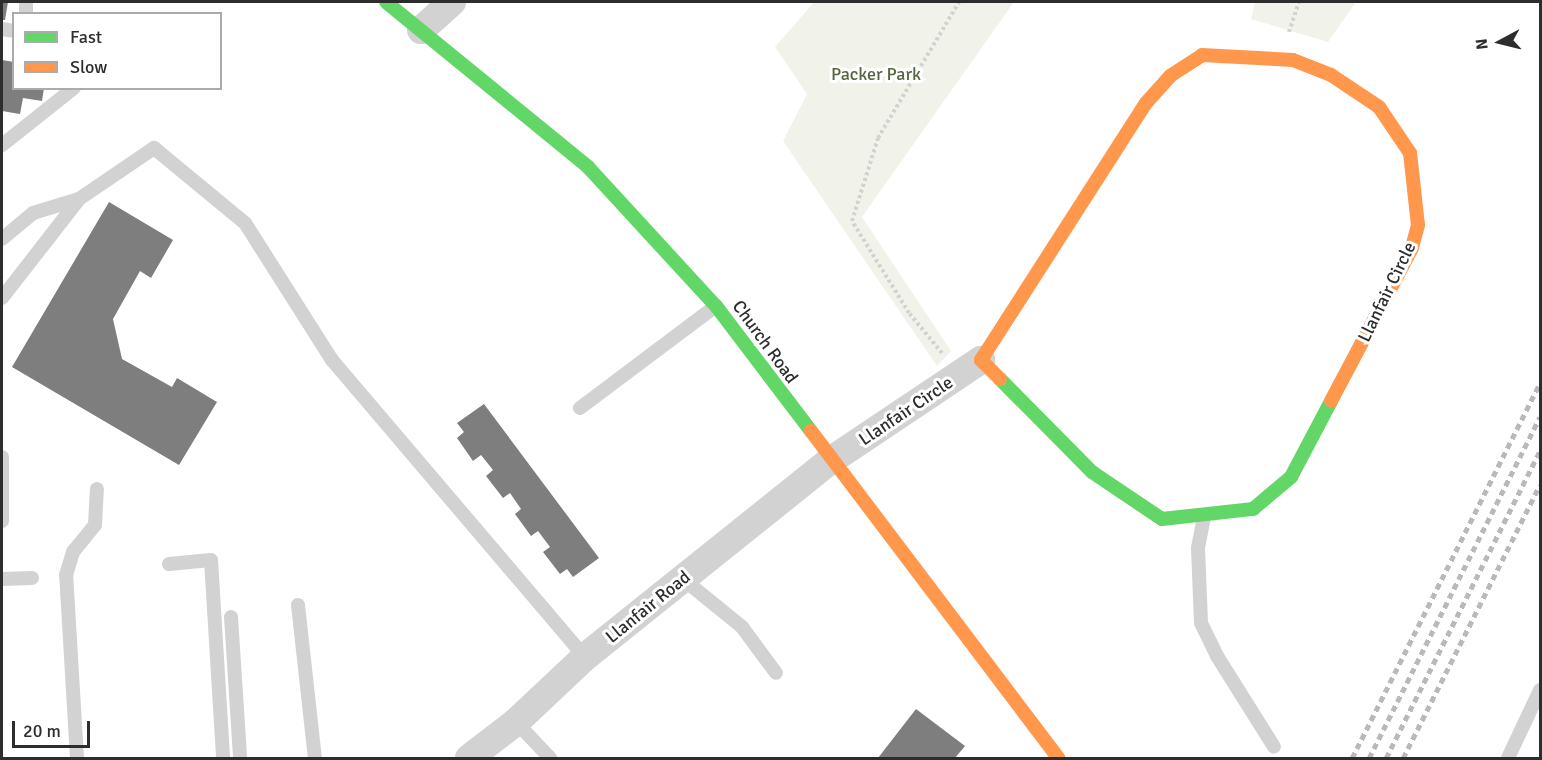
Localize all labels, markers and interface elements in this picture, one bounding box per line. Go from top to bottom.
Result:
legend [12,12,222,90]
north arrow [1470,12,1530,72]
text: Fast [70,26,102,48]
text: N [1472,37,1493,51]
text: Slow [70,56,107,78]
park label: Packer Park [831,63,921,85]
street label: Llanfair Circle [1353,238,1421,346]
street label: Church Road [728,296,802,388]
street label: Llanfair Circle [855,372,957,450]
street label: Llanfair Road [601,566,695,648]
scale bar [15,709,93,747]
text: 20 m [23,720,61,742]

